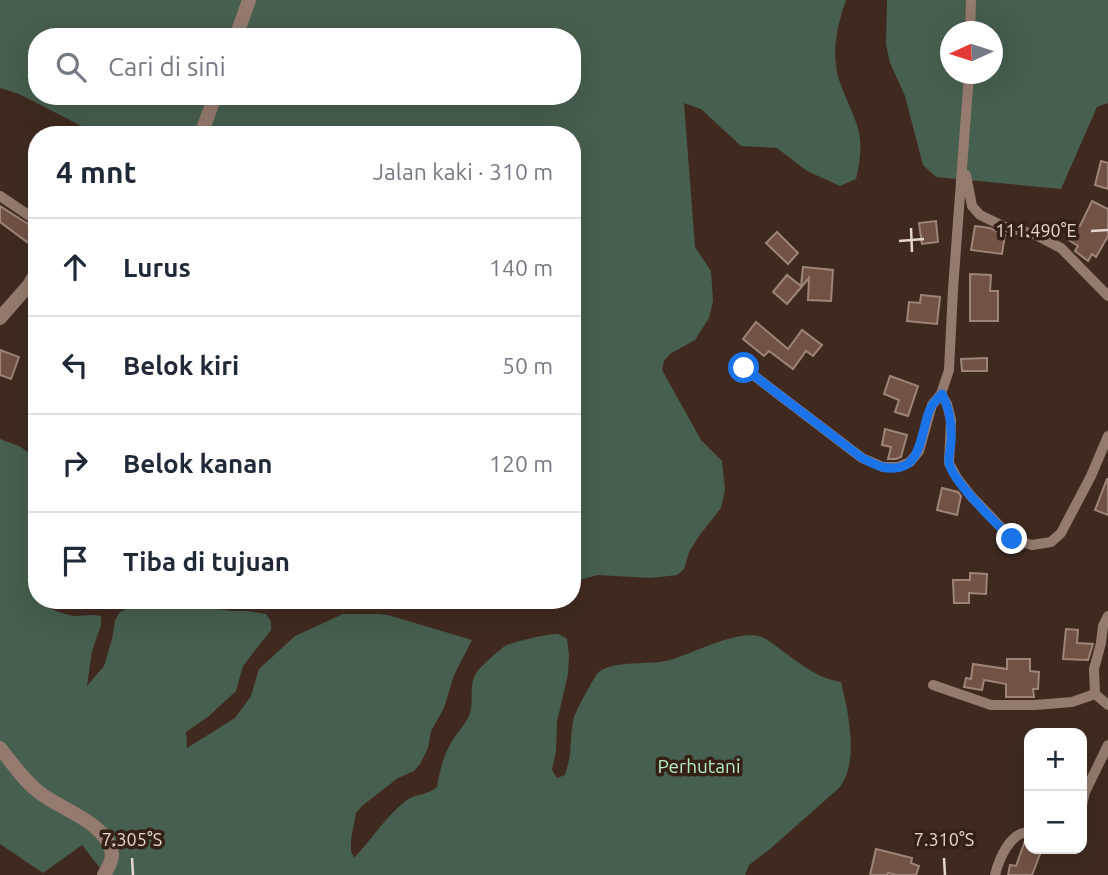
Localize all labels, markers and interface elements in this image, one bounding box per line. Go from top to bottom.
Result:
north arrow [940,21,1003,84]
search box [28,28,581,105]
icon: search [52,48,90,86]
text: Cari di sini [108,52,226,81]
text: 4 mnt [56,155,136,189]
text: Jalan kaki · 310 m [373,159,553,184]
text: 111.490°E [995,220,1077,240]
icon: ahead [56,248,94,286]
text: Lurus [123,253,191,282]
text: 140 m [489,255,553,280]
icon: left [56,346,94,384]
text: Belok kiri [123,351,239,380]
route start [728,352,759,383]
text: 50 m [502,353,553,378]
icon: right [56,444,94,482]
text: Belok kanan [123,449,273,478]
text: 120 m [489,451,553,476]
route end [996,523,1027,554]
icon: arrive [56,542,94,580]
text: Tiba di tujuan [123,547,290,576]
map controls [1024,728,1087,854]
button: + [1024,728,1087,791]
park label: Perhutani [657,755,741,777]
button: − [1024,791,1087,854]
text: 7.305°S [102,829,162,849]
text: 7.310°S [914,829,974,849]

